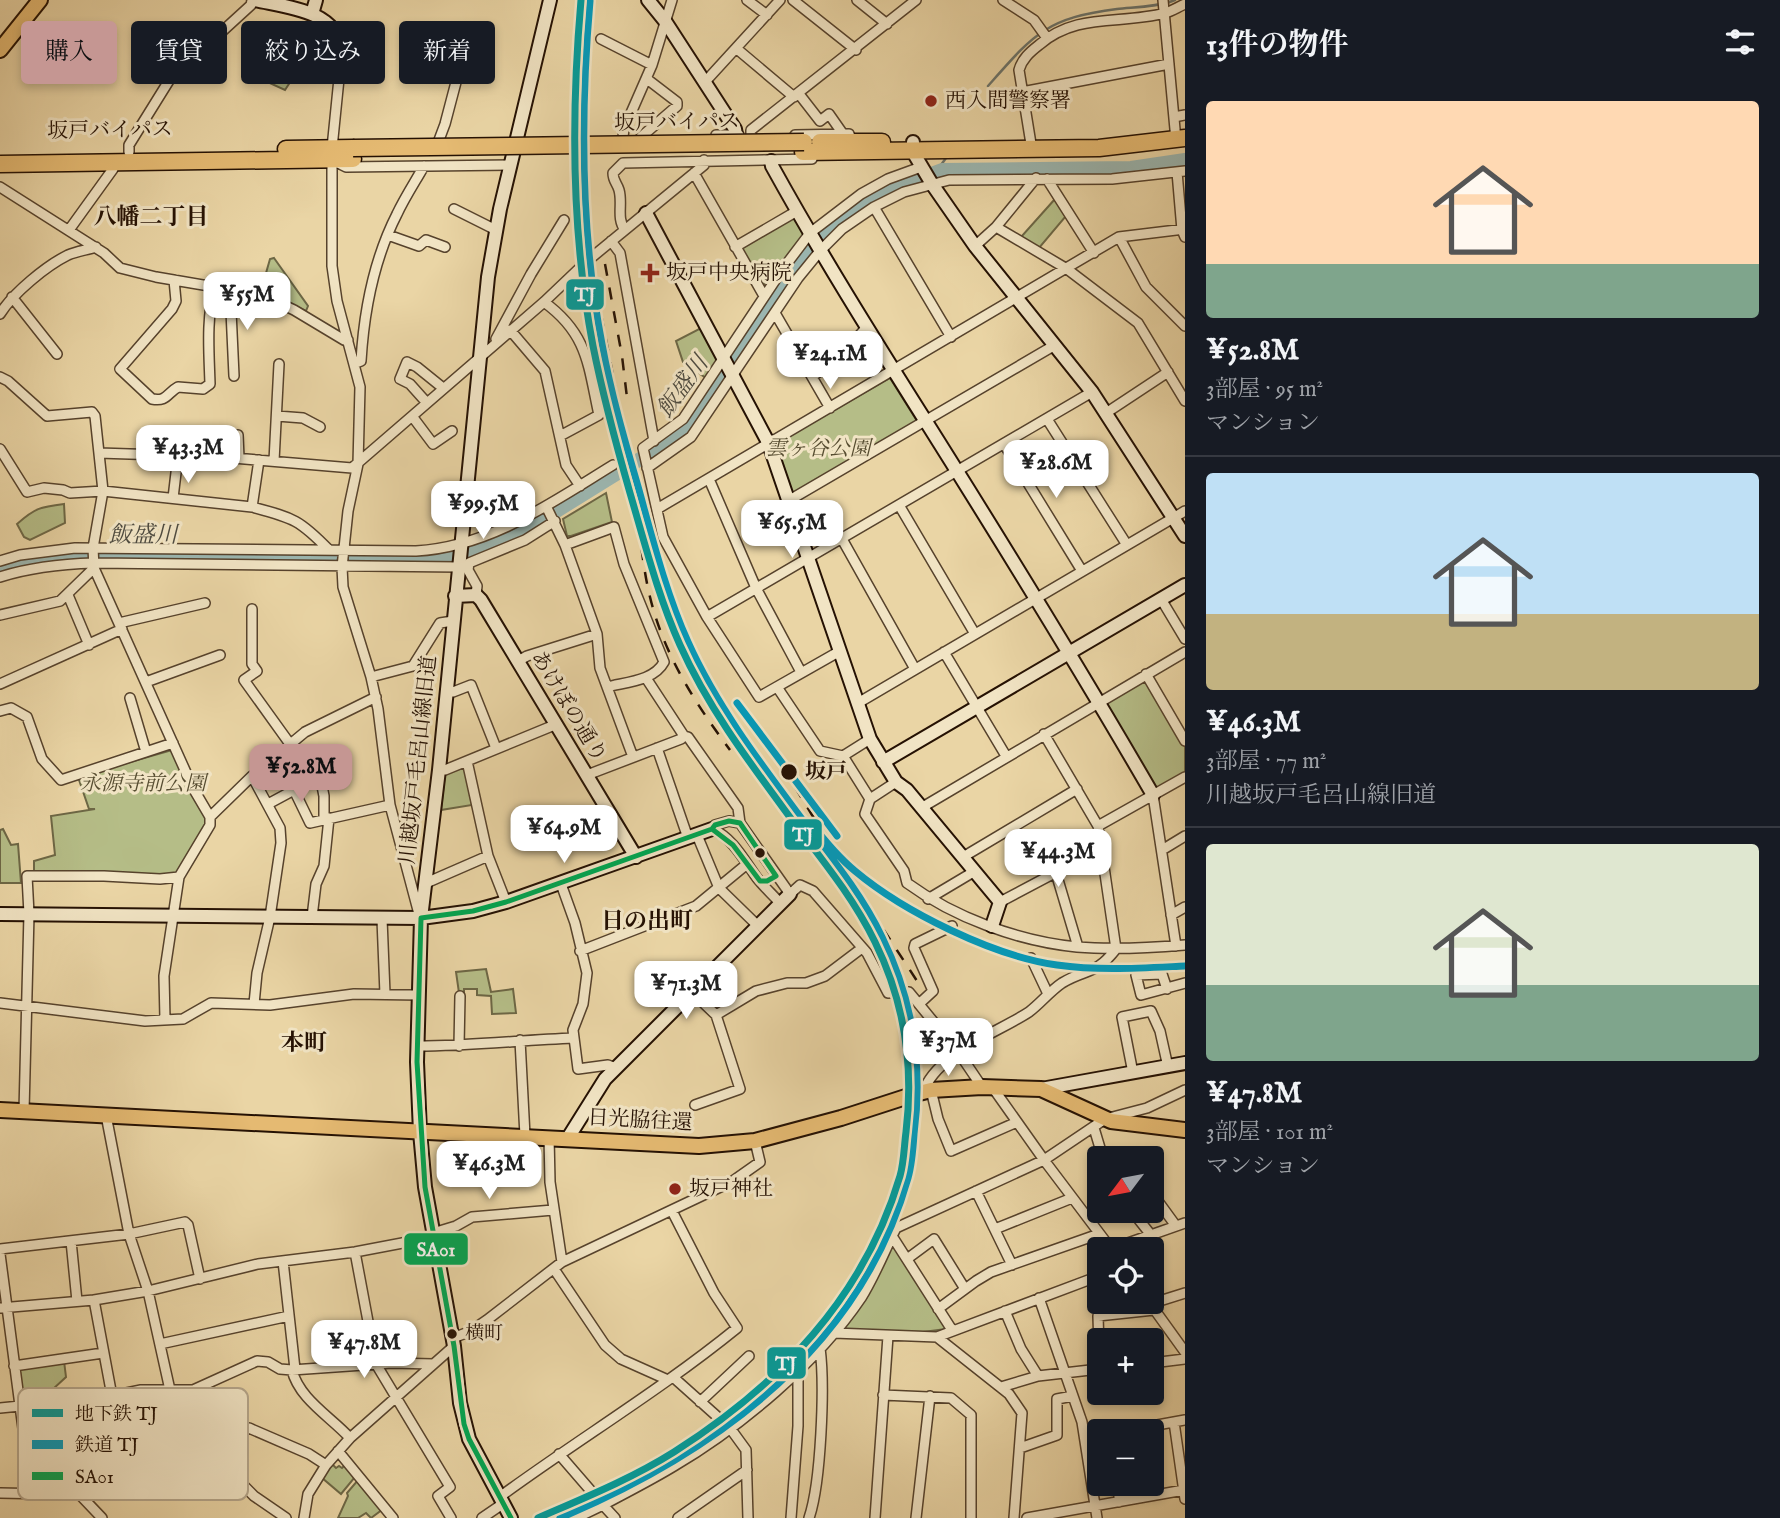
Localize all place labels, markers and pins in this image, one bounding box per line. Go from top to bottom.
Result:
place label: 西入間警察署 [945,88,1071,115]
marker: 西入間警察署 [923,93,939,109]
place label: 坂戸中央病院 [666,260,792,287]
marker: 坂戸中央病院 [640,263,660,283]
pin: ¥55M [206,272,288,332]
pin: ¥24.1M [773,332,887,391]
pin: ¥43.3M [131,426,245,485]
pin: ¥28.6M [999,440,1113,500]
pin: ¥99.5M [426,482,540,541]
pin: ¥65.5M [735,500,849,560]
pin: ¥52.8M [244,744,358,804]
place label: 坂戸 [805,759,847,786]
marker: 坂戸 [779,762,799,782]
pin: ¥64.9M [507,806,621,865]
pin: ¥44.3M [1001,830,1115,889]
unlabelled marker [753,846,767,860]
pin: ¥71.3M [629,962,743,1021]
pin: ¥37M [907,1018,989,1078]
pin: ¥46.3M [432,1142,546,1201]
place label: 坂戸神社 [689,1176,773,1203]
marker: 坂戸神社 [667,1181,683,1197]
pin: ¥47.8M [307,1320,421,1380]
place label: 横町 [465,1322,503,1346]
marker: 横町 [445,1327,459,1341]

